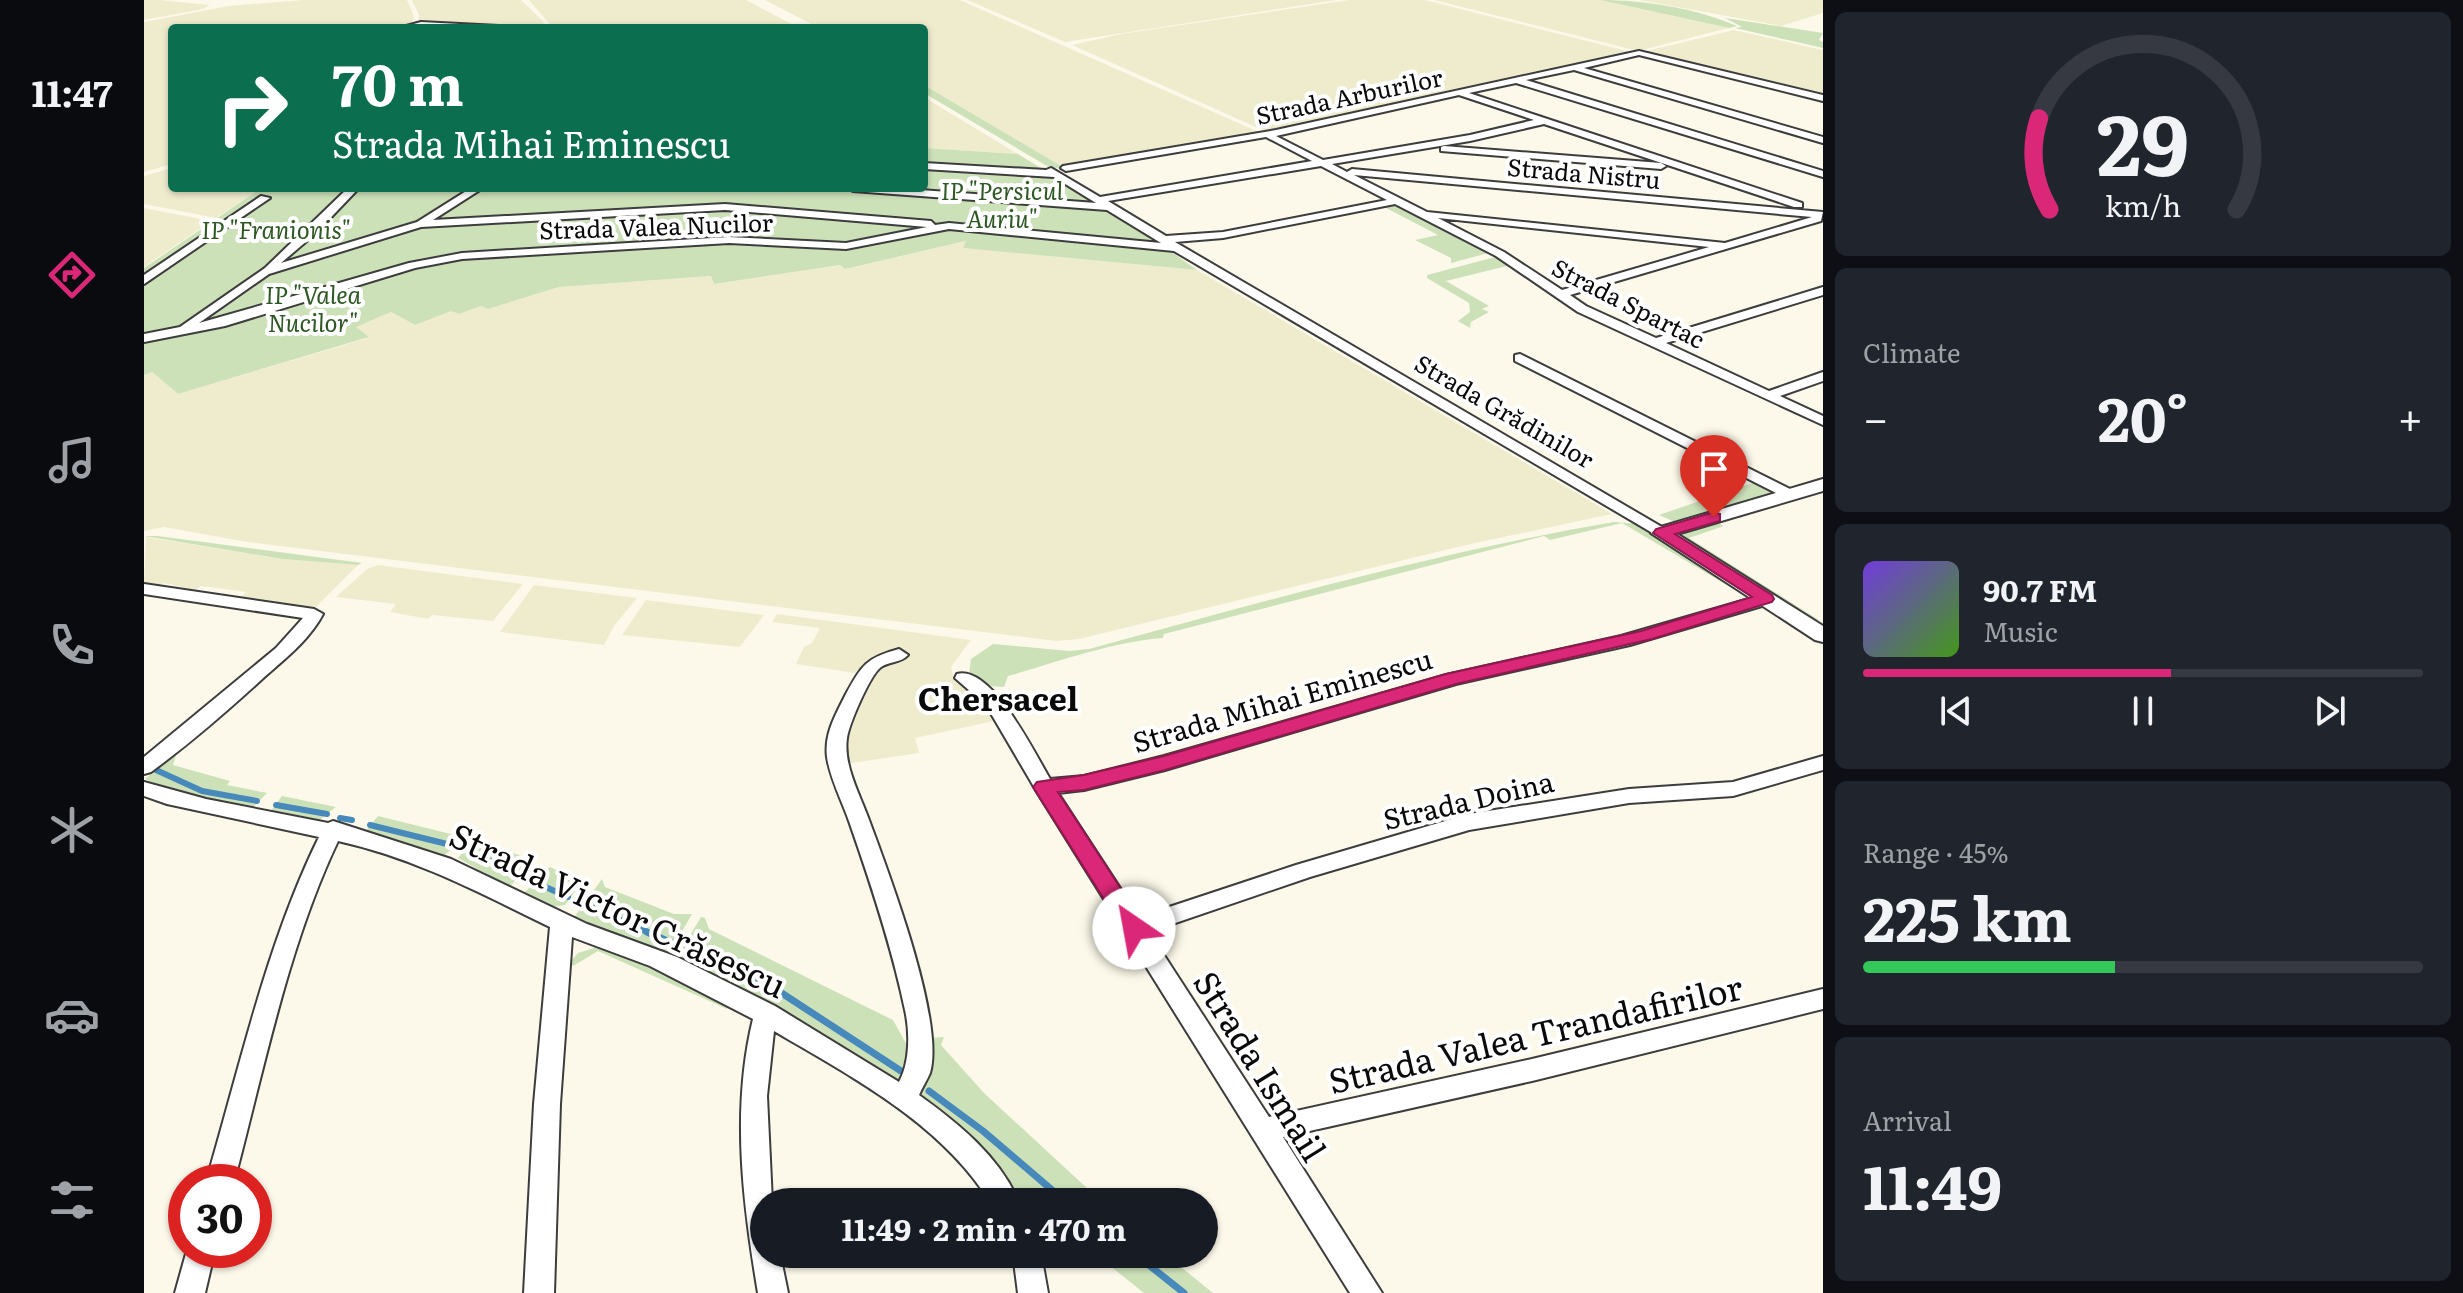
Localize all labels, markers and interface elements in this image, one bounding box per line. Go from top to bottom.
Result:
text: 70 m [332,40,464,123]
icon: right [200,56,304,160]
street label: Strada Arburilor [1252,58,1446,132]
text: 11:47 [32,65,112,118]
text: 29 [2097,78,2189,202]
text: Strada Mihai Eminescu [332,116,731,169]
street label: Strada Nistru [1506,148,1662,196]
park label: IP "Persicul Auriu" [941,172,1063,235]
text: km/h [2105,183,2181,226]
street label: Strada Valea Nucilor [538,203,774,247]
park label: IP "Franionis" [201,211,351,246]
icon: directions [44,247,100,303]
street label: Strada Spartac [1547,248,1711,356]
park label: IP "Valea Nucilor" [265,276,361,339]
text: Climate [1863,332,1961,371]
street label: Strada Grădinilor [1409,344,1602,476]
text: 20° [2098,371,2188,460]
text: − [1863,383,1889,449]
text: + [2397,383,2423,449]
icon: music [44,432,100,488]
pin [1680,435,1748,517]
icon: arrive [1692,447,1736,491]
text: 90.7 FM [1983,567,2097,611]
text: Music [1983,611,2058,650]
icon: phone [44,617,100,673]
street label: Strada Mihai Eminescu [1127,636,1437,762]
district label: Chersacel [918,673,1078,721]
icon: previous [1934,689,1978,733]
icon: pause [2121,689,2165,733]
icon: next [2308,689,2352,733]
street label: Strada Doina [1379,759,1557,839]
icon: climate [44,802,100,858]
street label: Strada Victor Crăsescu [442,808,796,1008]
text: Range · 45% [1863,832,2009,871]
text: 225 km [1863,871,2072,960]
position arrow [1092,886,1176,970]
street label: Strada Ismail [1183,960,1341,1170]
street label: Strada Valea Trandafirilor [1323,960,1747,1104]
icon: car [44,987,100,1043]
text: Arrival [1863,1100,1952,1139]
text: 11:49 [1863,1139,2002,1228]
speed limit sign: 30 [168,1164,272,1268]
icon: filters [44,1172,100,1228]
text: 11:49 · 2 min · 470 m [842,1206,1126,1250]

